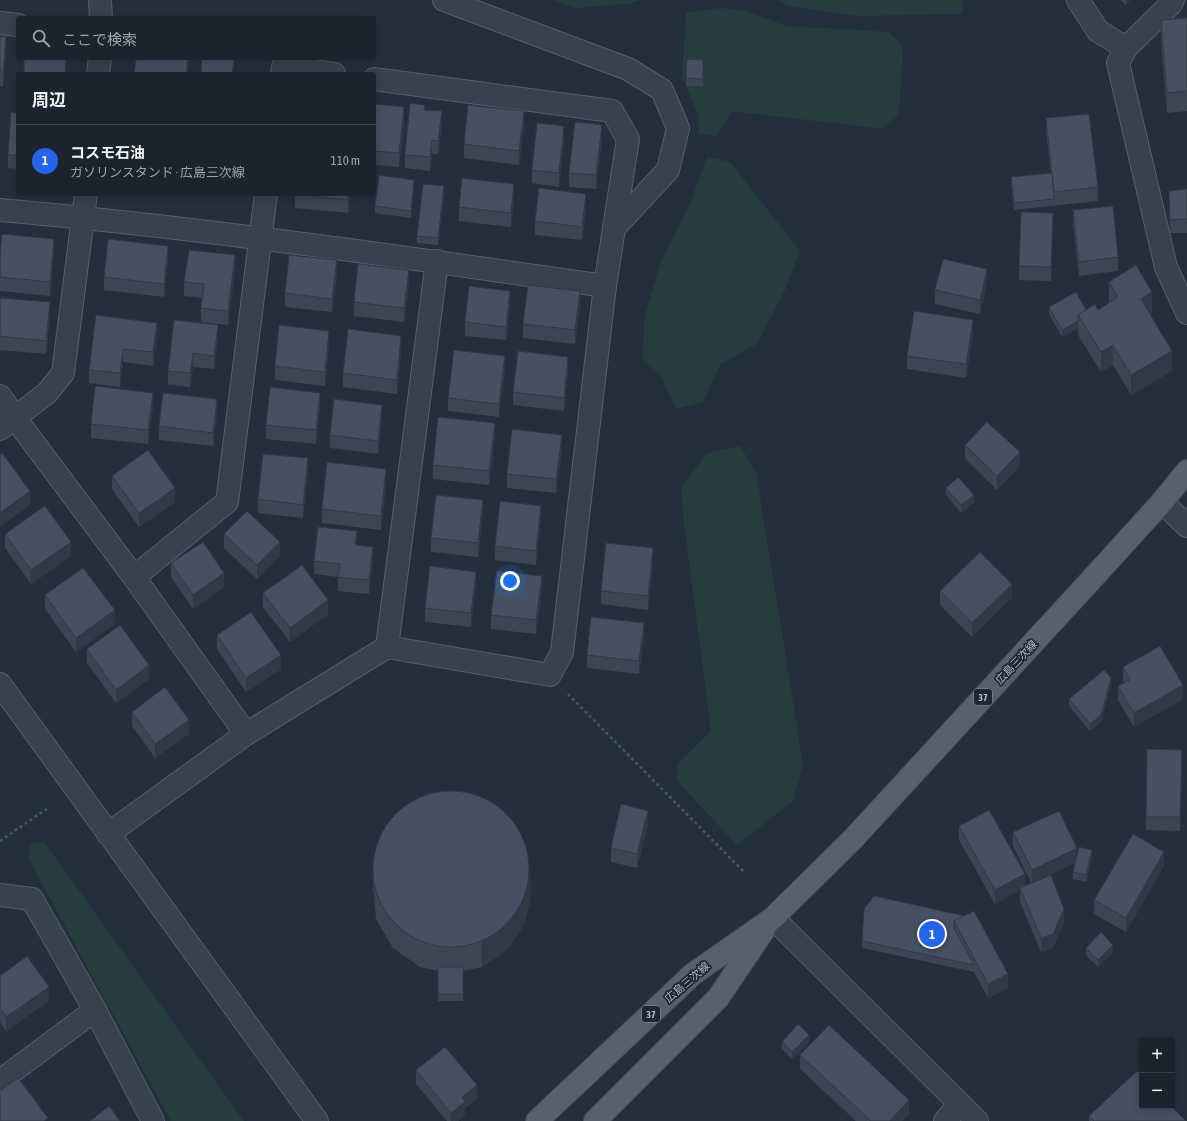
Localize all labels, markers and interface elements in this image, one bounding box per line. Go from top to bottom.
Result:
search box [16,16,376,60]
icon: search [30,27,52,49]
text: ここで検索 [62,31,137,48]
text: 周辺 [32,90,66,110]
text: コスモ石油 [70,144,145,161]
text: 1 [42,153,48,168]
text: 110 m [331,153,360,168]
text: ガソリンスタンド · 広島三次線 [70,165,245,180]
your location [500,571,520,591]
street label: 広島三次線 [993,638,1039,686]
road number: 37 [974,689,992,705]
pin: 1 [919,919,945,949]
street label: 広島三次線 [662,959,712,1005]
road number: 37 [642,1006,660,1022]
map controls [1139,1037,1175,1109]
button: + [1139,1037,1175,1073]
button: − [1139,1073,1175,1109]

